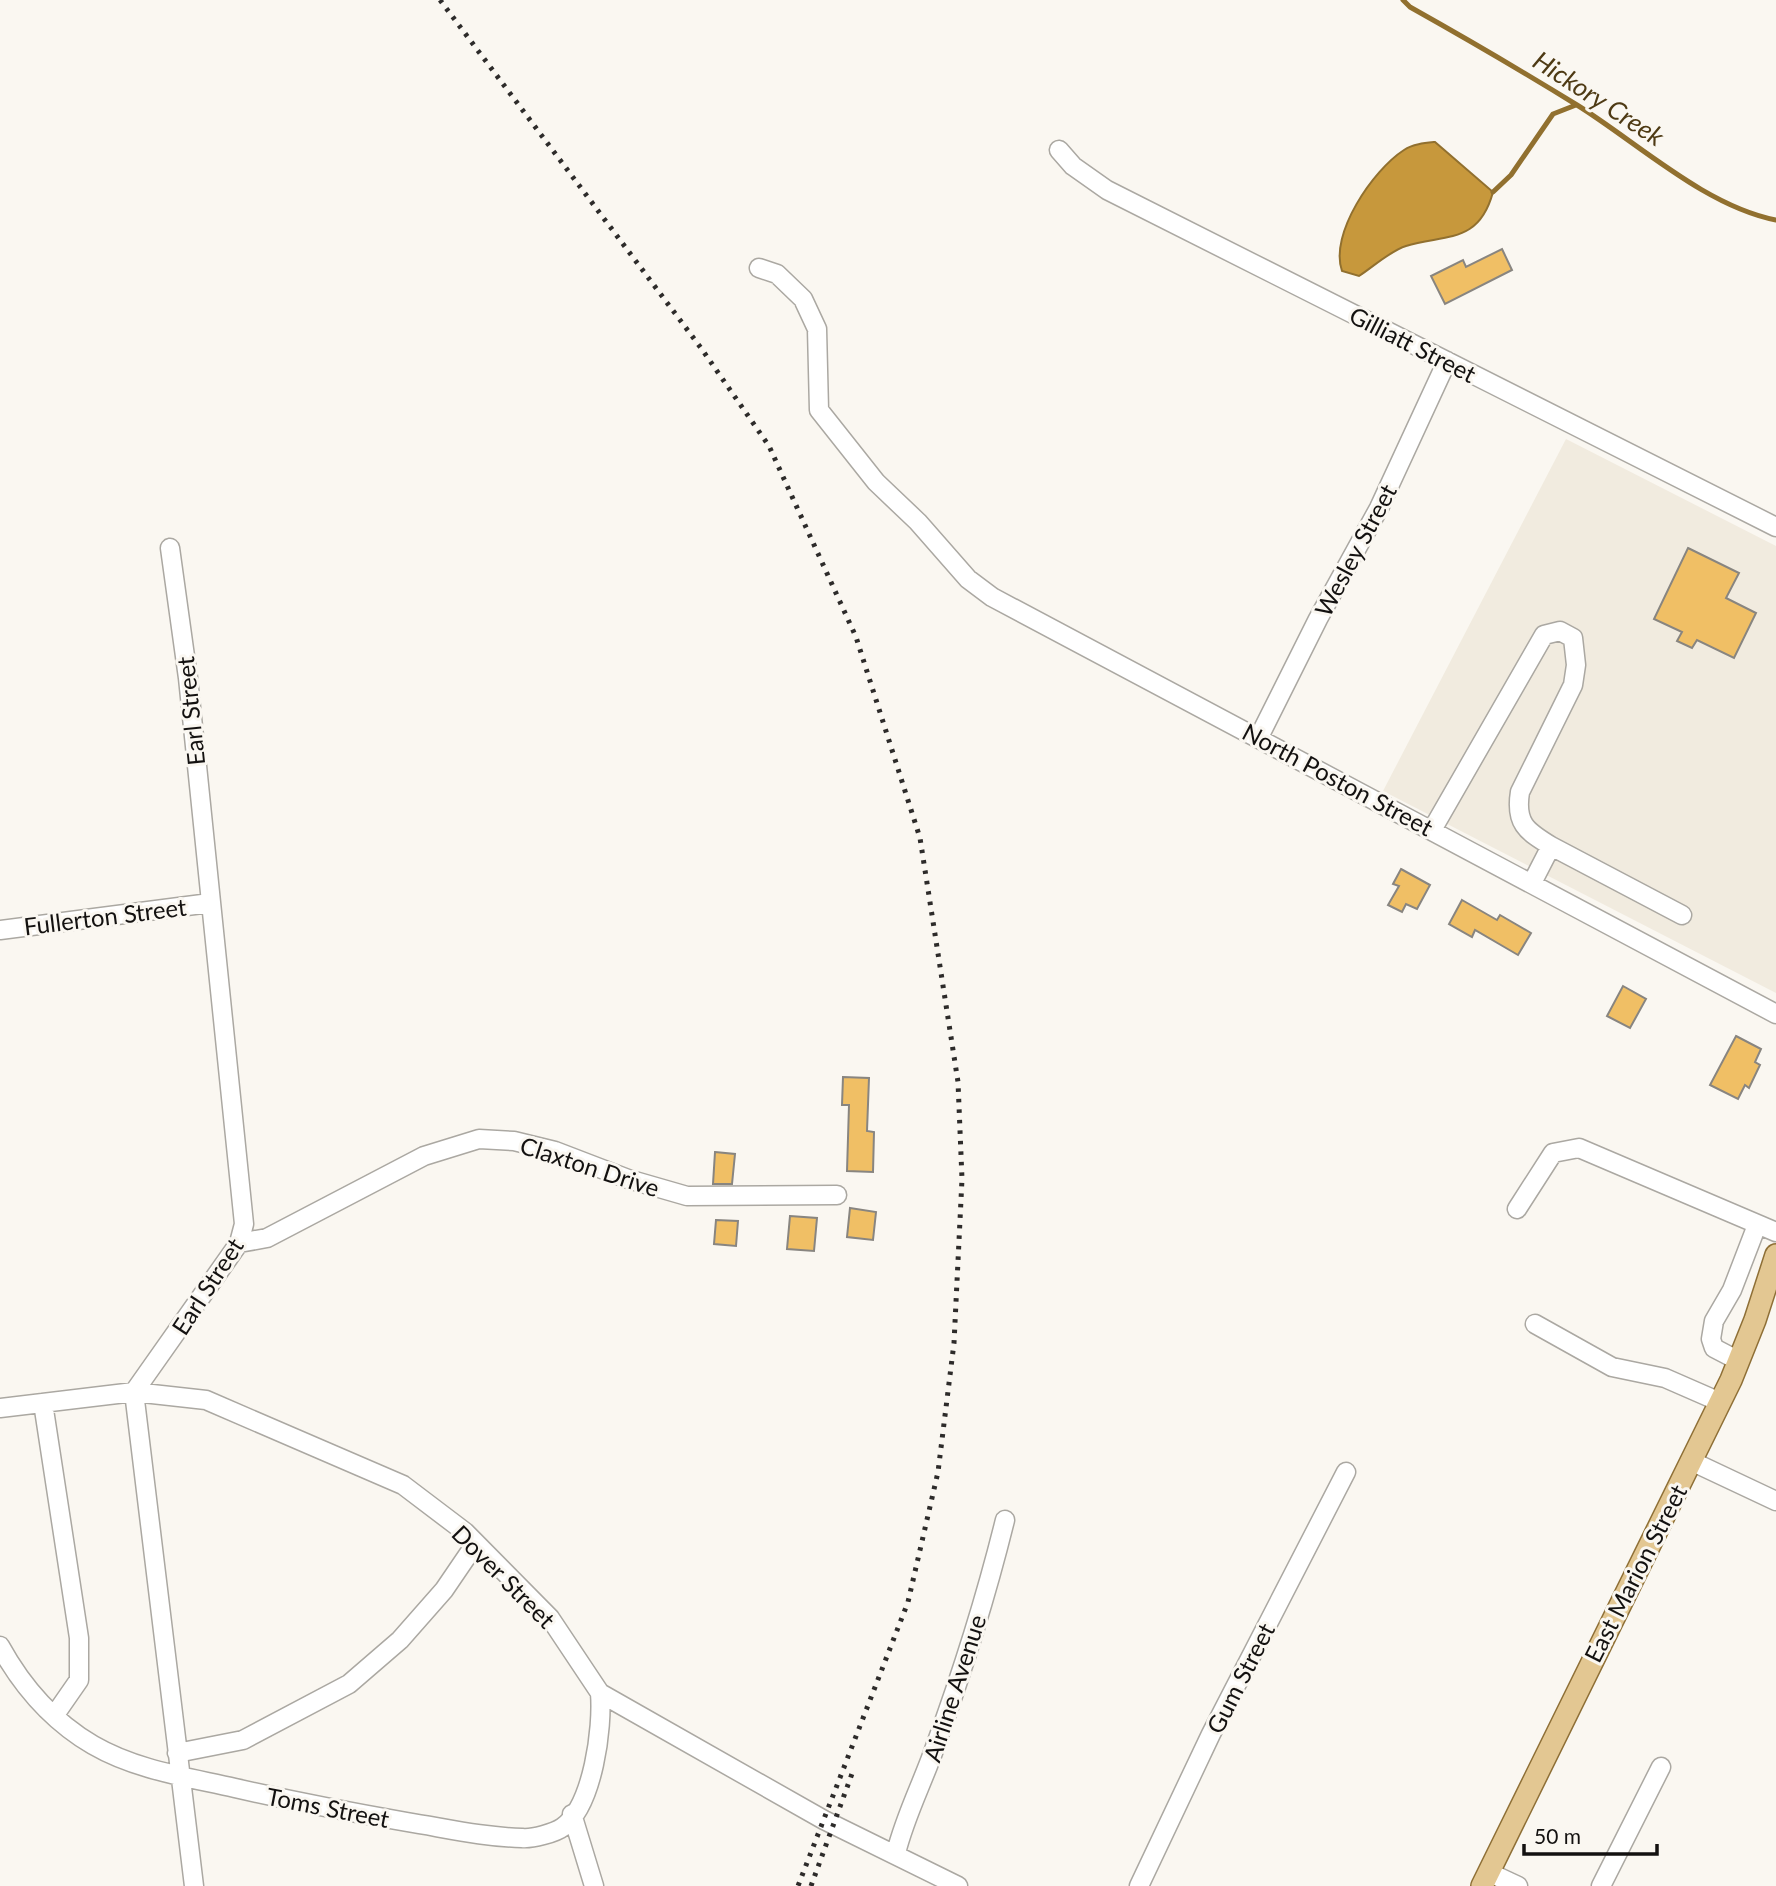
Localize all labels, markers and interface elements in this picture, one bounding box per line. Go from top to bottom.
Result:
water label: Hickory Creek [1528,44,1671,153]
street label: Gilliatt Street [1345,300,1481,388]
street label: Wesley Street [1308,479,1402,621]
street label: Earl Street [170,655,210,767]
street label: North Poston Street [1238,717,1438,842]
street label: Fullerton Street [22,892,188,940]
street label: Claxton Drive [517,1130,663,1202]
street label: Earl Street [165,1232,249,1340]
street label: East Marion Street [1578,1479,1692,1667]
street label: Dover Street [446,1518,562,1634]
street label: Airline Avenue [917,1611,991,1765]
street label: Gum Street [1200,1618,1280,1738]
street label: Toms Street [264,1781,392,1833]
scale bar [1524,1812,1657,1856]
text: 50 m [1534,1823,1581,1848]

